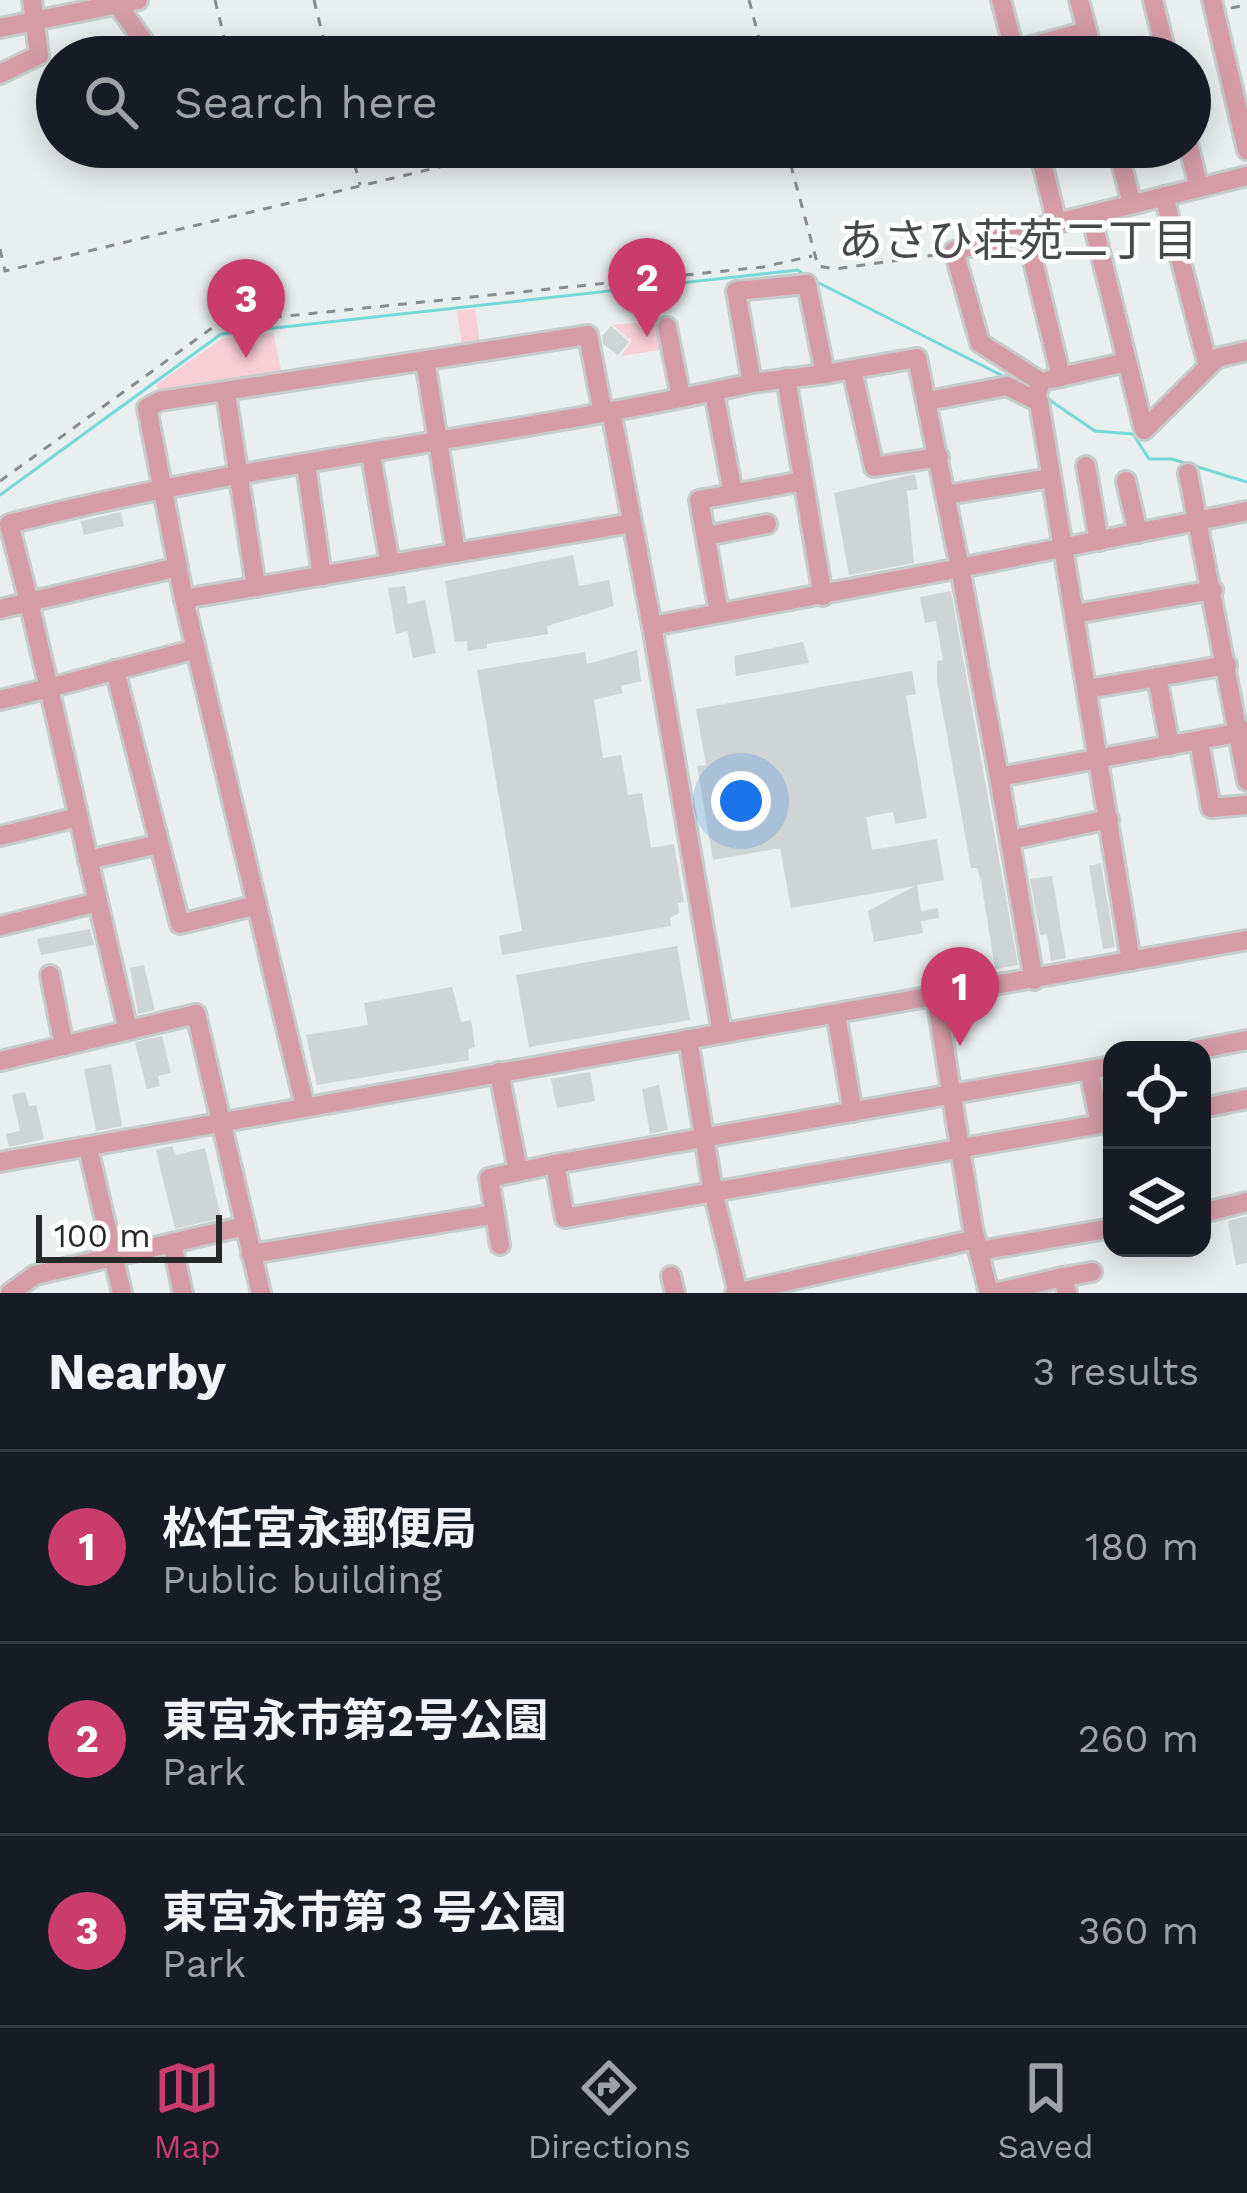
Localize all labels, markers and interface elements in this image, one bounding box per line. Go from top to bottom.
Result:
search box [36,36,1211,168]
icon: search [78,69,144,135]
text: Search here [174,76,438,129]
district label: あさひ荘苑二丁目 [838,214,1198,267]
pin: 2 [608,238,686,337]
pin: 3 [207,259,285,358]
your location [711,771,771,831]
pin: 1 [921,947,999,1046]
map controls [1103,1041,1211,1257]
button: locate [1103,1041,1211,1149]
button: layers [1103,1149,1211,1257]
scale bar [36,1209,222,1262]
text: 100 m [54,1216,151,1255]
text: Nearby [48,1342,226,1401]
text: 3 results [1033,1349,1199,1394]
text: 松任宮永郵便局 [162,1502,477,1555]
text: 1 [79,1524,95,1569]
text: 180 m [1085,1524,1199,1569]
text: Public building [162,1557,442,1602]
text: 東宮永市第2号公園 [162,1694,549,1747]
text: 2 [75,1716,99,1761]
text: 260 m [1078,1716,1199,1761]
text: Park [162,1749,246,1794]
text: 東宮永市第３号公園 [162,1886,567,1939]
text: 3 [75,1908,99,1953]
text: 360 m [1078,1908,1199,1953]
text: Park [162,1941,246,1986]
tab: Map [153,2055,221,2166]
tab: Directions [528,2055,691,2166]
tab: Saved [998,2055,1094,2166]

